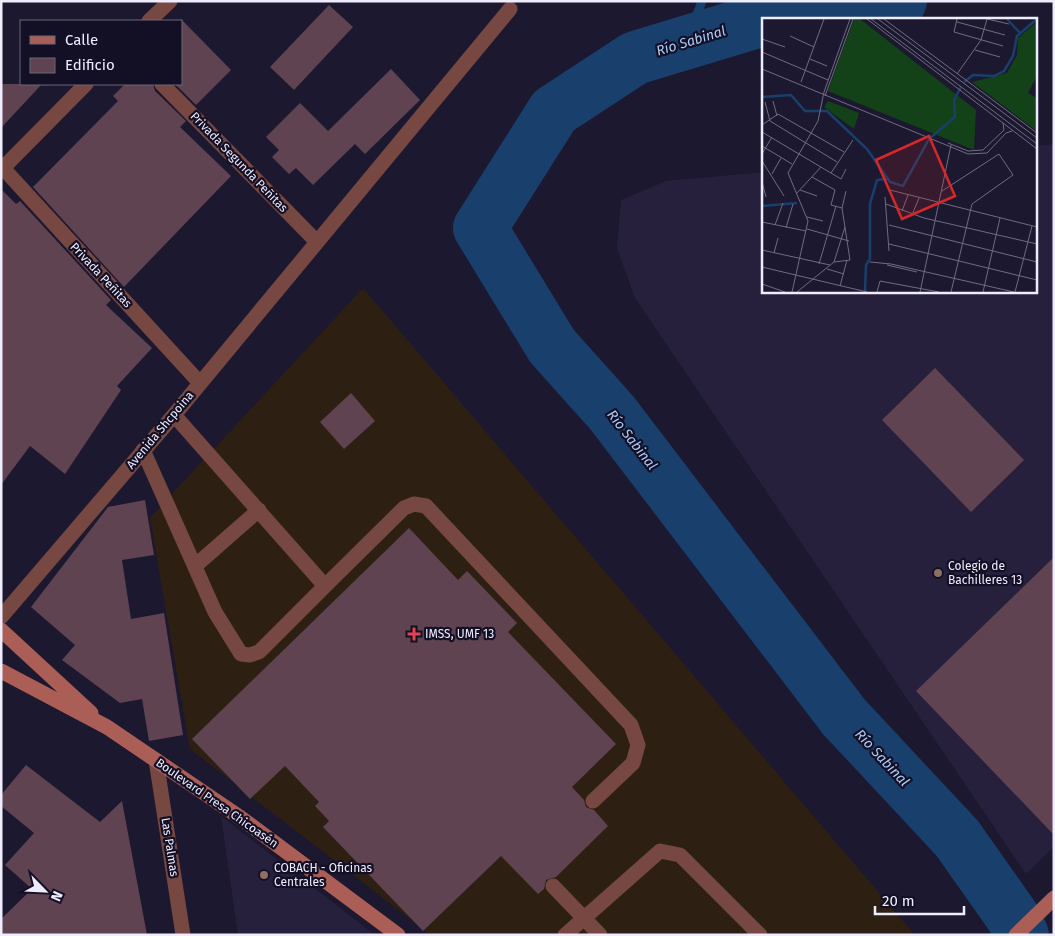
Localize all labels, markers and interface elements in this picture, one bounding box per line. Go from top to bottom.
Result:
inset map [762,18,1038,292]
legend [20,20,182,85]
water label: Río Sabinal [654,22,728,60]
text: Calle [65,31,98,49]
text: Edificio [65,56,115,74]
street label: Privada Segunda Peñitas [187,109,291,215]
street label: Privada Peñitas [67,240,135,311]
street label: Avenida Shcpoina [123,388,197,472]
water label: Río Sabinal [603,407,661,473]
place label: Colegio de Bachilleres 13 [948,559,1022,587]
marker: Colegio de Bachilleres 13 [932,567,944,579]
marker: IMSS, UMF 13 [407,627,421,641]
place label: IMSS, UMF 13 [425,627,494,641]
water label: Río Sabinal [851,726,913,790]
street label: Boulevard Presa Chicoasén [153,755,281,851]
street label: Las Palmas [158,816,182,878]
place label: COBACH - Oficinas Centrales [274,861,373,889]
north arrow [20,866,70,916]
marker: COBACH - Oficinas Centrales [258,869,270,881]
scale bar [875,884,964,916]
text: N [47,888,66,904]
text: 20 m [882,892,915,910]

